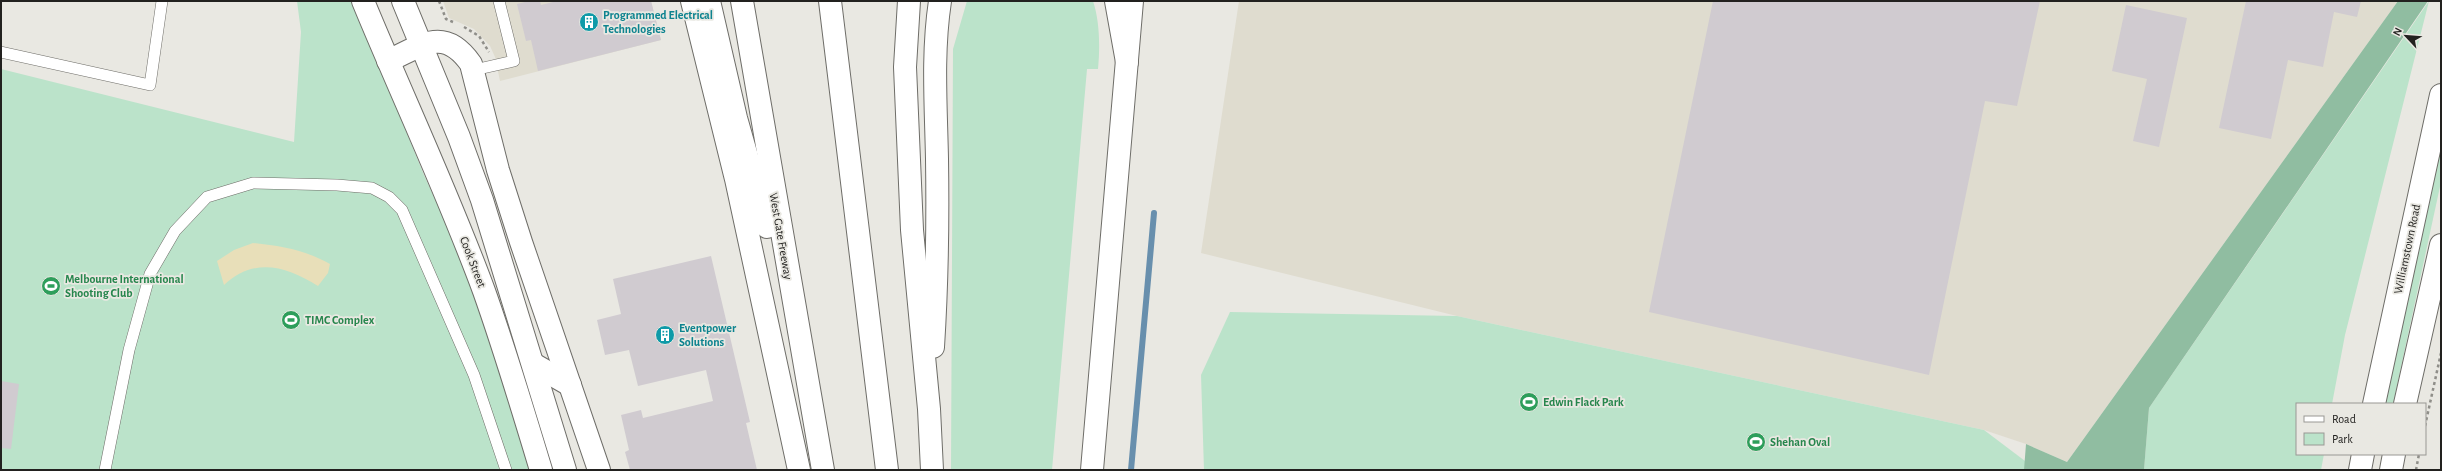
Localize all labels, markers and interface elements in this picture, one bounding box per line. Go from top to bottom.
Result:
place label: Programmed Electrical Technologies [603,9,713,35]
building icon: Programmed Electrical Technologies [578,11,600,33]
north arrow [2386,16,2426,56]
text: N [2391,26,2404,38]
street label: West Gate Freeway [766,192,795,280]
street label: Williamstown Road [2392,203,2422,295]
street label: Cook Street [458,235,488,289]
place label: Melbourne International Shooting Club [65,273,184,299]
sports icon: Melbourne International Shooting Club [40,275,62,297]
sports icon: TIMC Complex [280,309,302,331]
place label: TIMC Complex [305,314,375,326]
place label: Eventpower Solutions [679,322,737,348]
building icon: Eventpower Solutions [654,324,676,346]
sports icon: Edwin Flack Park [1518,391,1540,413]
place label: Edwin Flack Park [1543,396,1624,408]
legend [2296,403,2426,455]
text: Road [2332,413,2356,425]
sports icon: Shehan Oval [1745,431,1767,453]
text: Park [2332,433,2353,445]
place label: Shehan Oval [1770,436,1830,448]

